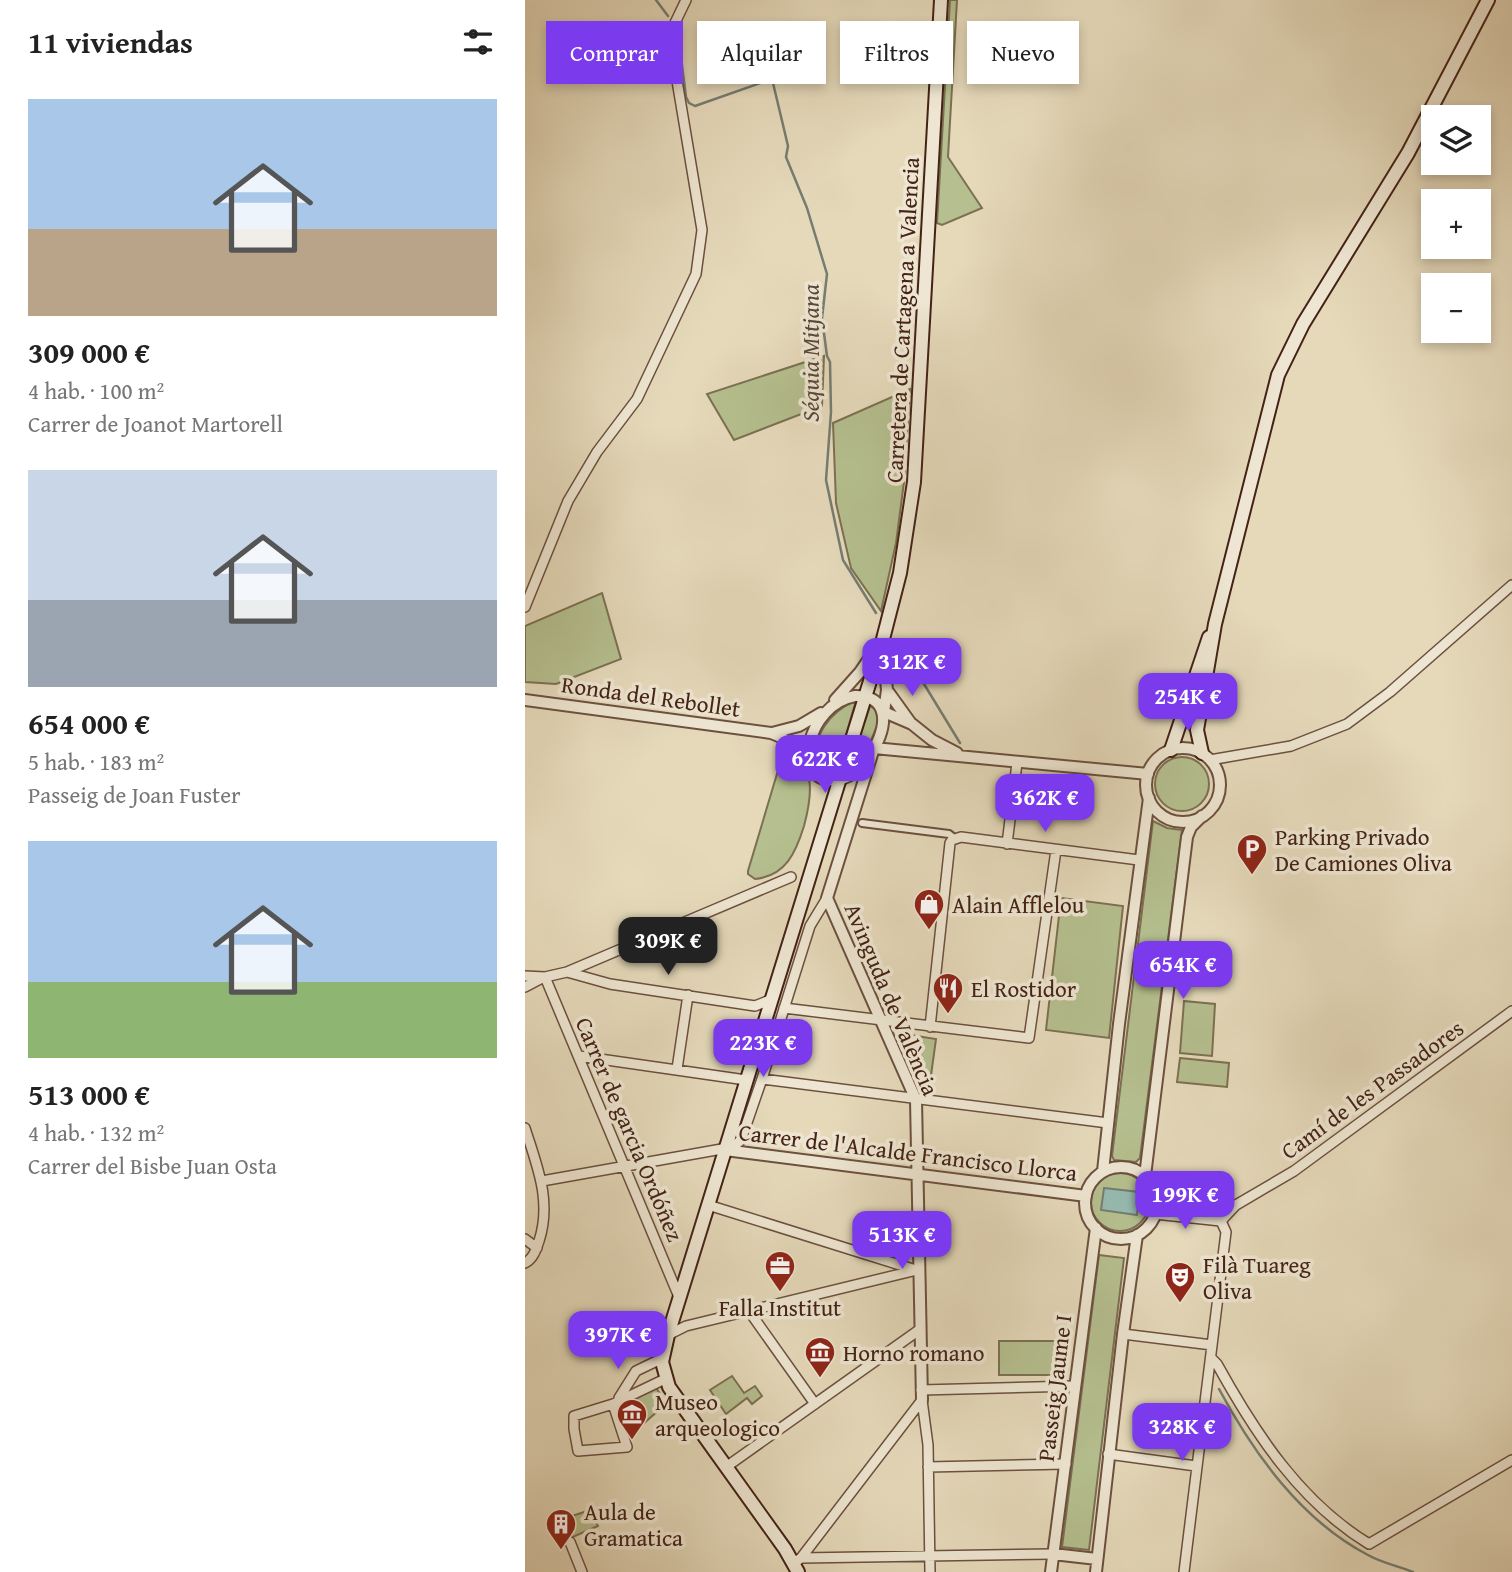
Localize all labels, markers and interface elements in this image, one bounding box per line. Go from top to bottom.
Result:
text: 11 viviendas [28,20,193,64]
chip: Comprar [546,21,683,84]
chip: Alquilar [697,21,826,84]
chip: Filtros [840,21,953,84]
chip: Nuevo [967,21,1079,84]
icon: filters [459,23,497,61]
map controls [1421,105,1491,343]
button: layers [1421,105,1491,175]
icon: home [200,145,326,271]
street label: Carretera de Cartagena a Valencia [877,156,927,484]
button: + [1421,189,1491,259]
button: − [1421,273,1491,343]
water label: Séquia Mitjana [793,284,828,422]
text: 309 000 € [28,330,150,374]
text: 4 hab. · 100 m² [28,374,164,407]
text: Carrer de Joanot Martorell [28,407,283,440]
icon: home [200,516,326,642]
pin: 312K € [855,638,969,698]
text: 312K € [878,644,946,677]
street label: Ronda del Rebollet [559,667,743,725]
pin: 254K € [1131,674,1245,733]
text: 254K € [1154,679,1222,712]
text: 654 000 € [28,701,150,745]
pin: 622K € [768,736,882,795]
text: 622K € [791,741,859,774]
text: 5 hab. · 183 m² [28,745,164,778]
pin: 362K € [988,774,1102,834]
text: Passeig de Joan Fuster [28,778,240,811]
text: 362K € [1011,780,1079,813]
place label: Parking Privado De Camiones Oliva [1275,820,1452,879]
parking icon: Parking Privado De Camiones Oliva [1235,832,1269,876]
icon: home [200,887,326,1013]
shop icon: Alain Afflelou [912,887,946,931]
place label: Alain Afflelou [952,888,1085,921]
street label: Avinguda de València [837,898,948,1100]
pin: 309K € [611,918,725,977]
text: 309K € [634,923,702,956]
pin: 654K € [1126,942,1240,1001]
text: 654K € [1149,947,1217,980]
restaurant icon: El Rostidor [931,971,965,1015]
place label: El Rostidor [971,972,1077,1005]
street label: Camí de les Passadores [1274,1011,1470,1167]
street label: Carrer de garcia Ordóñez [568,1012,692,1246]
pin: 223K € [706,1020,820,1079]
text: 223K € [729,1025,797,1058]
text: 513 000 € [28,1072,150,1116]
street label: Carrer de l'Alcalde Francisco Llorca [737,1115,1079,1189]
text: 4 hab. · 132 m² [28,1116,164,1149]
text: Carrer del Bisbe Juan Osta [28,1149,277,1182]
pin: 199K € [1128,1172,1242,1231]
text: 199K € [1151,1177,1219,1210]
pin: 513K € [845,1212,959,1271]
text: 513K € [868,1217,936,1250]
place label: Filà Tuareg Oliva [1203,1248,1311,1307]
office icon: Falla Institut [763,1249,797,1293]
theatre icon: Filà Tuareg Oliva [1163,1260,1197,1304]
place label: Falla Institut [719,1291,841,1324]
pin: 397K € [561,1312,675,1371]
street label: Passeig Jaume I [1029,1313,1079,1463]
text: 397K € [584,1317,652,1350]
museum icon: Horno romano [803,1335,837,1379]
place label: Horno romano [843,1336,984,1369]
place label: Museo arqueologico [655,1385,780,1444]
museum icon: Museo arqueologico [615,1397,649,1441]
pin: 328K € [1125,1404,1239,1463]
text: 328K € [1148,1409,1216,1442]
place label: Aula de Gramatica [584,1495,683,1554]
building icon: Aula de Gramatica [544,1507,578,1551]

